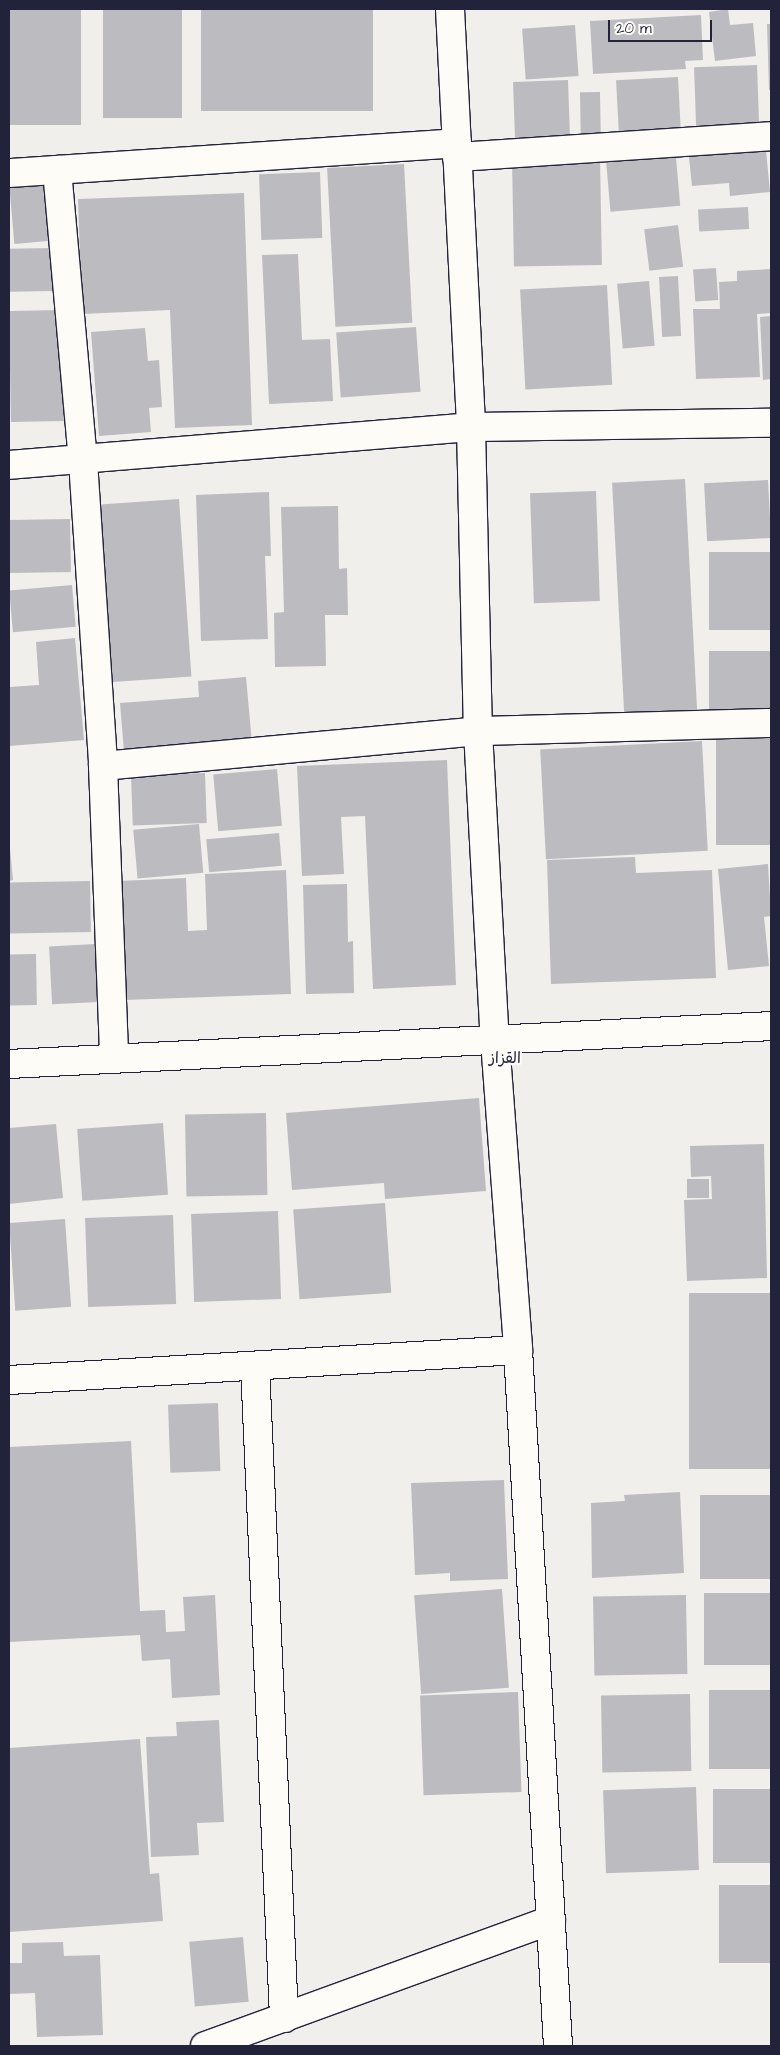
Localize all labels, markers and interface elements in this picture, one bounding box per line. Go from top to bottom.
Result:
scale bar [610,10,714,42]
text: 20 m [616,18,652,39]
district label: القزاز [489,1048,521,1068]

